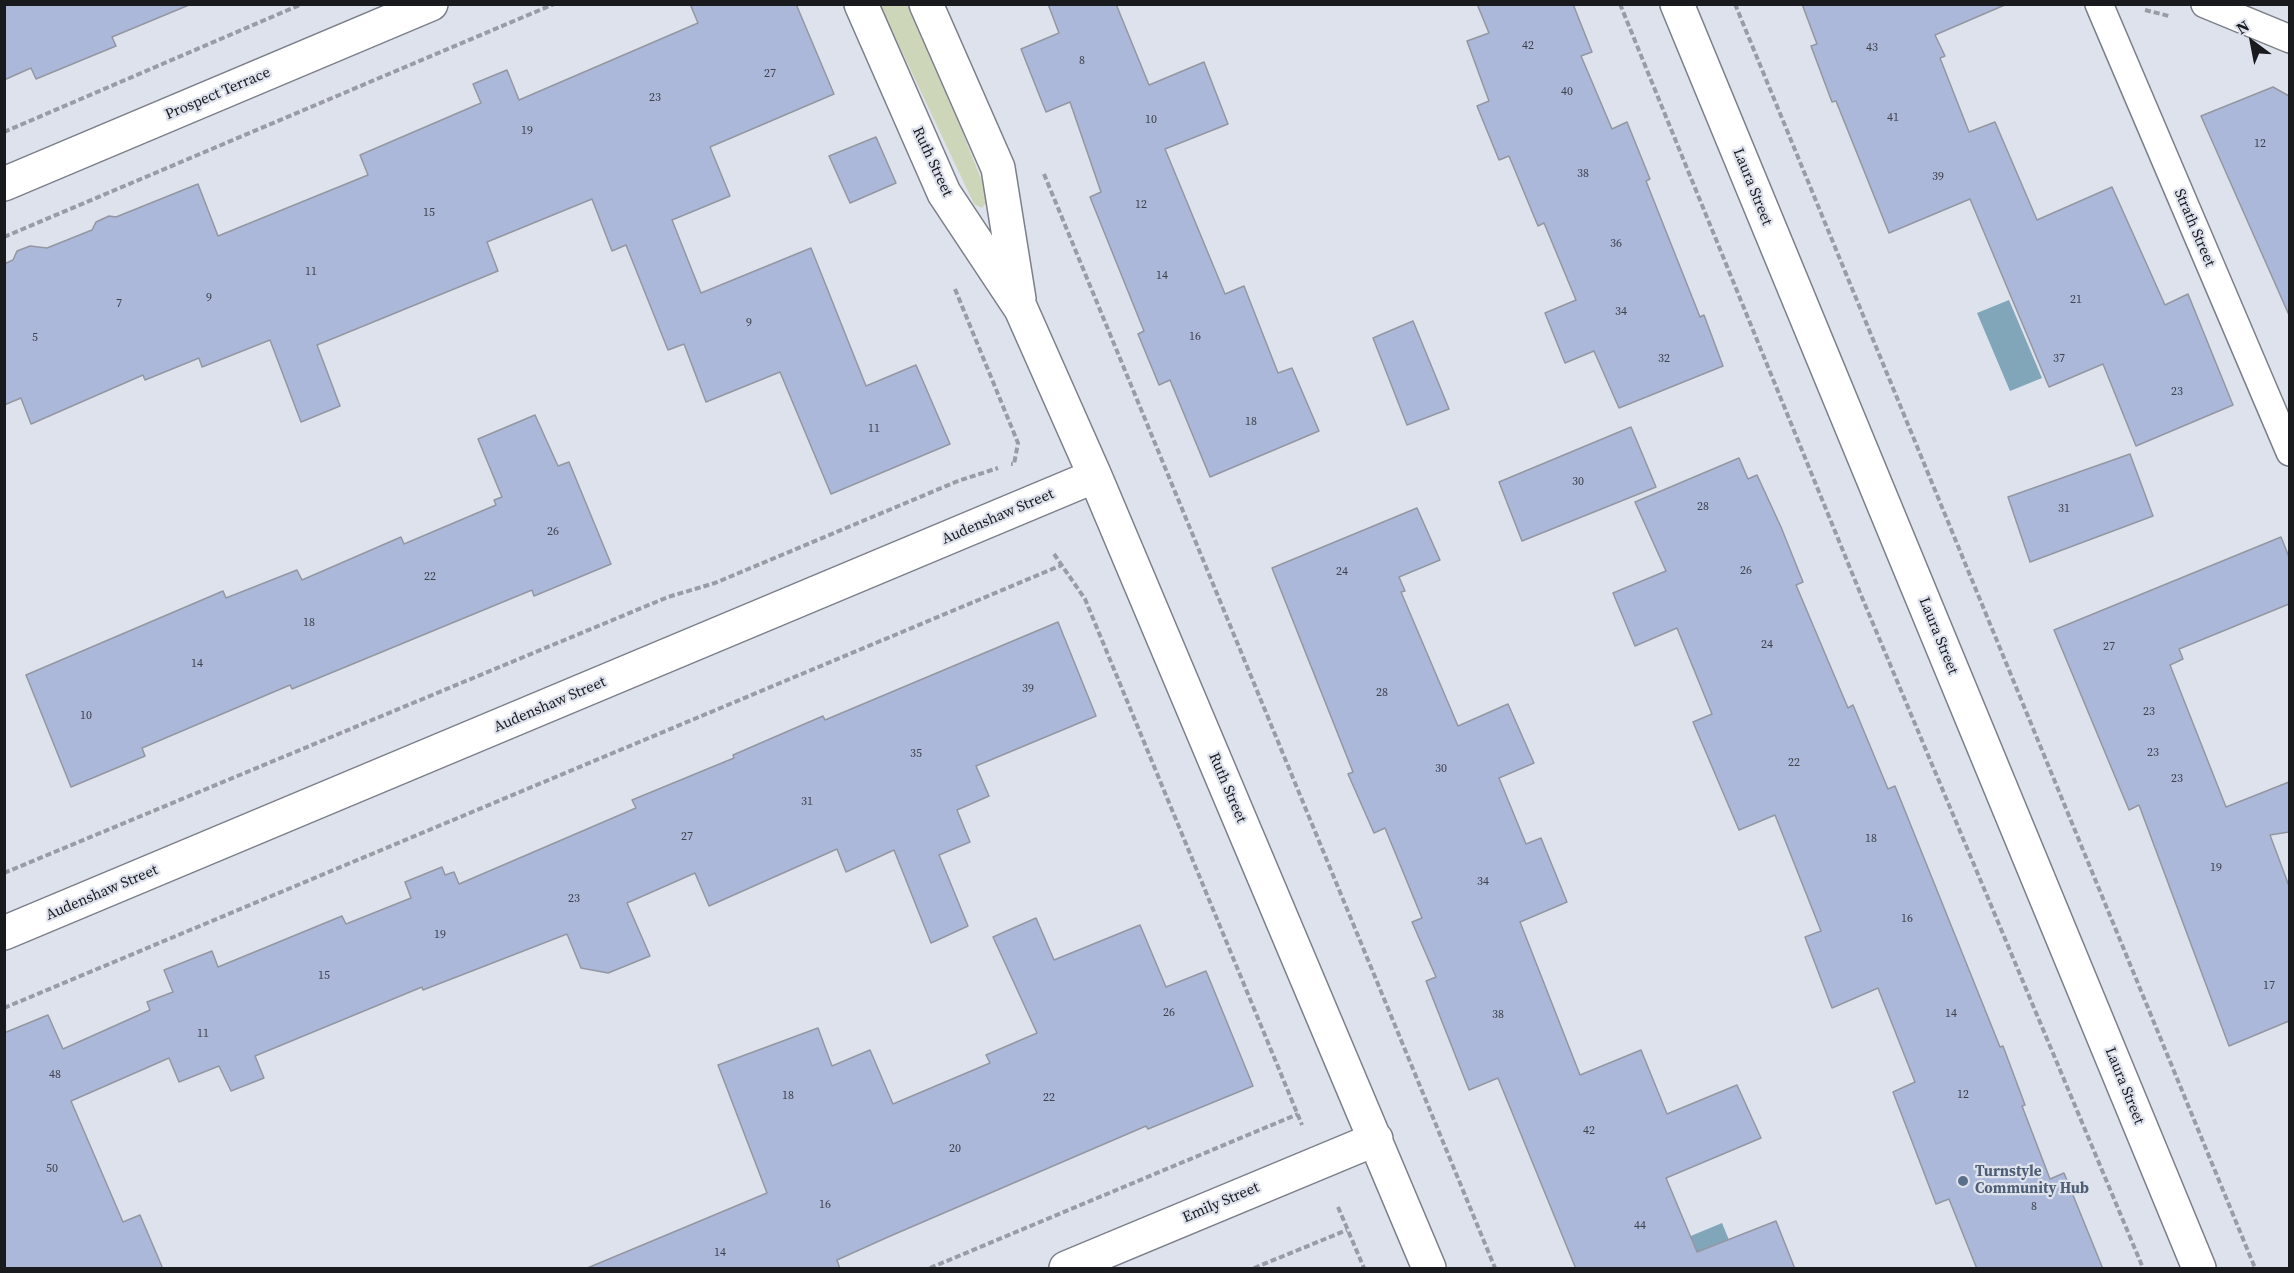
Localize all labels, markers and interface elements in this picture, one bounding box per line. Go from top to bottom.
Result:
north arrow [2222,12,2282,72]
text: N [2232,14,2253,39]
house number: 42 [1522,39,1534,53]
house number: 43 [1866,41,1878,55]
house number: 8 [1079,54,1085,68]
street label: Prospect Terrace [163,64,273,124]
house number: 27 [764,67,776,81]
house number: 40 [1561,85,1573,99]
house number: 23 [649,91,661,105]
house number: 41 [1887,111,1899,125]
house number: 10 [1145,113,1157,127]
house number: 19 [521,124,533,138]
street label: Ruth Street [908,124,956,200]
house number: 12 [2254,137,2266,151]
street label: Laura Street [1728,146,1776,228]
house number: 38 [1577,167,1589,181]
house number: 39 [1932,170,1944,184]
street label: Strath Street [2170,187,2218,269]
house number: 12 [1135,198,1147,212]
house number: 15 [423,206,435,220]
house number: 36 [1610,237,1622,251]
house number: 11 [305,265,317,279]
house number: 14 [1156,269,1168,283]
house number: 9 [206,291,212,305]
house number: 21 [2070,293,2082,307]
house number: 7 [116,297,122,311]
house number: 34 [1615,305,1627,319]
house number: 9 [746,316,752,330]
house number: 16 [1189,330,1201,344]
house number: 5 [32,331,38,345]
house number: 32 [1658,352,1670,366]
house number: 37 [2053,352,2065,366]
house number: 23 [2171,385,2183,399]
house number: 18 [1245,415,1257,429]
house number: 11 [868,422,880,436]
house number: 30 [1572,475,1584,489]
street label: Audenshaw Street [939,485,1057,549]
house number: 28 [1697,500,1709,514]
house number: 31 [2058,502,2070,516]
house number: 26 [547,525,559,539]
house number: 26 [1740,564,1752,578]
house number: 24 [1336,565,1348,579]
house number: 22 [424,570,436,584]
street label: Laura Street [1914,595,1962,677]
house number: 18 [303,616,315,630]
house number: 24 [1761,638,1773,652]
house number: 27 [2103,640,2115,654]
house number: 14 [191,657,203,671]
street label: Audenshaw Street [491,673,609,737]
house number: 39 [1022,682,1034,696]
house number: 28 [1376,686,1388,700]
house number: 23 [2143,705,2155,719]
house number: 10 [80,709,92,723]
house number: 23 [2147,746,2159,760]
house number: 35 [910,747,922,761]
street label: Ruth Street [1204,750,1250,826]
house number: 22 [1788,756,1800,770]
house number: 30 [1435,762,1447,776]
house number: 23 [2171,772,2183,786]
house number: 31 [801,795,813,809]
house number: 27 [681,830,693,844]
house number: 18 [1865,832,1877,846]
street label: Audenshaw Street [43,861,161,925]
house number: 19 [2210,861,2222,875]
house number: 34 [1477,875,1489,889]
house number: 23 [568,892,580,906]
house number: 16 [1901,912,1913,926]
house number: 19 [434,928,446,942]
house number: 15 [318,969,330,983]
house number: 17 [2263,979,2275,993]
house number: 26 [1163,1006,1175,1020]
house number: 14 [1945,1007,1957,1021]
house number: 38 [1492,1008,1504,1022]
house number: 11 [197,1027,209,1041]
street label: Laura Street [2100,1045,2148,1127]
house number: 48 [49,1068,61,1082]
house number: 12 [1957,1088,1969,1102]
house number: 18 [782,1089,794,1103]
house number: 22 [1043,1091,1055,1105]
house number: 42 [1583,1124,1595,1138]
house number: 20 [949,1142,961,1156]
house number: 50 [46,1162,58,1176]
place label: Turnstyle Community Hub [1975,1163,2089,1198]
marker: Turnstyle Community Hub [1956,1174,1970,1188]
street label: Emily Street [1180,1179,1262,1227]
house number: 16 [819,1198,831,1212]
house number: 8 [2031,1200,2037,1214]
house number: 44 [1634,1219,1646,1233]
house number: 14 [714,1246,726,1260]

